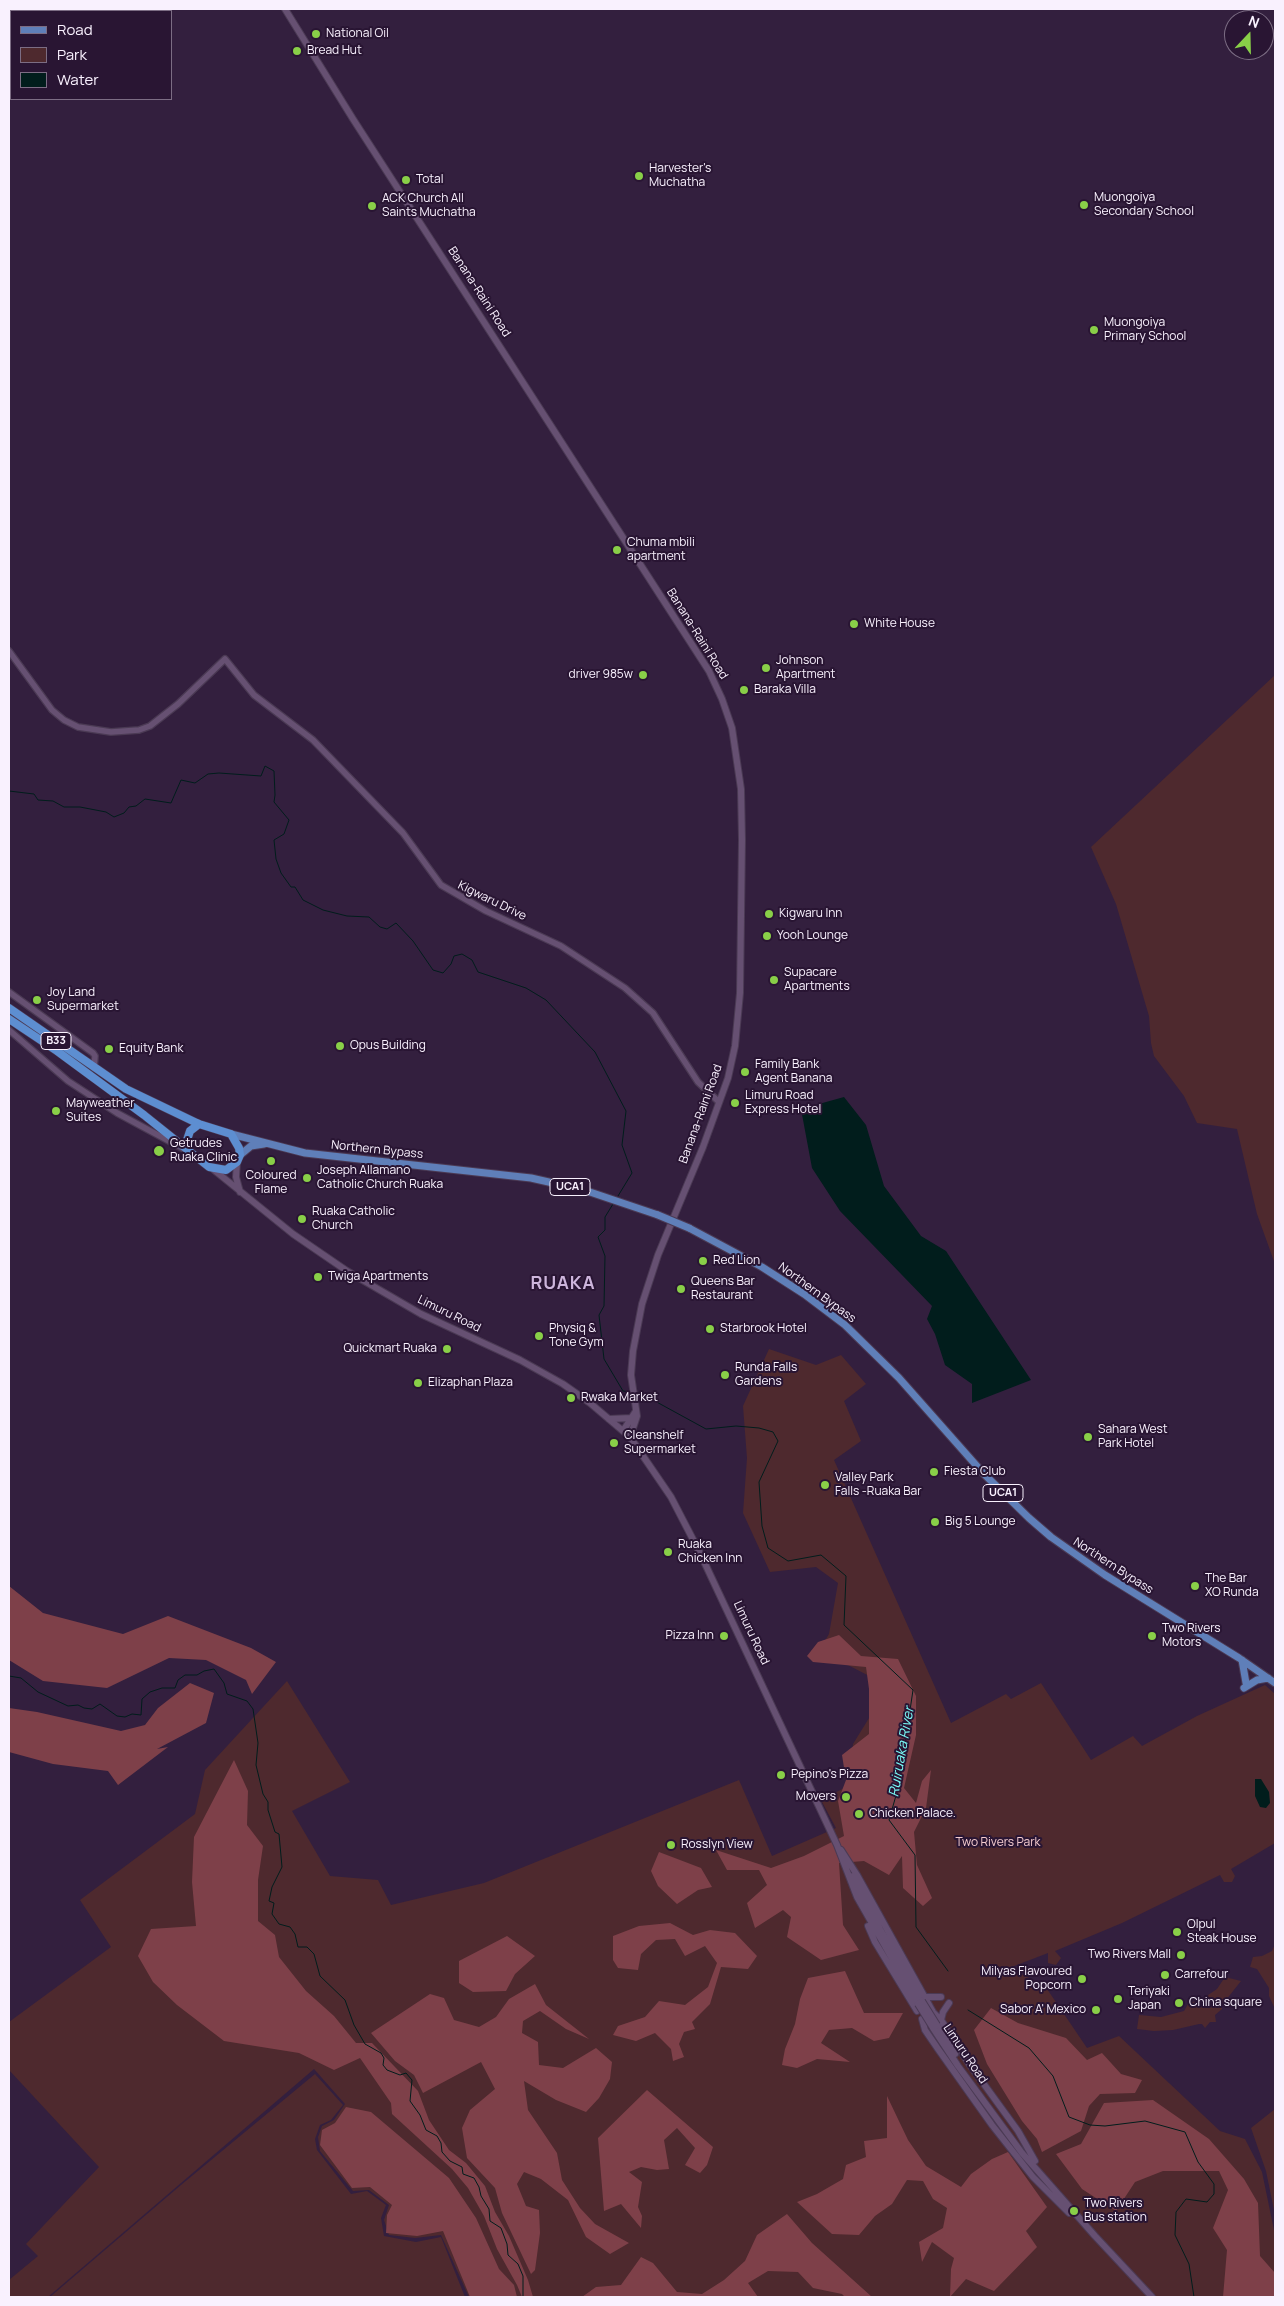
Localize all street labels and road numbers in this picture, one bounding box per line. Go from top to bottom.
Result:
street label: Banana-Raini Road [445,244,513,340]
street label: Banana-Raini Road [663,586,731,682]
street label: Kigwaru Drive [455,878,529,924]
road number: B33 [41,1032,71,1050]
street label: Banana-Raini Road [676,1062,726,1166]
street label: Northern Bypass [330,1138,424,1162]
road number: UCA1 [550,1178,590,1196]
street label: Northern Bypass [775,1260,859,1326]
street label: Limuru Road [415,1293,483,1335]
road number: UCA1 [983,1485,1023,1502]
street label: Northern Bypass [1070,1535,1156,1597]
street label: Limuru Road [730,1599,772,1667]
street label: Limuru Road [940,2022,990,2086]

